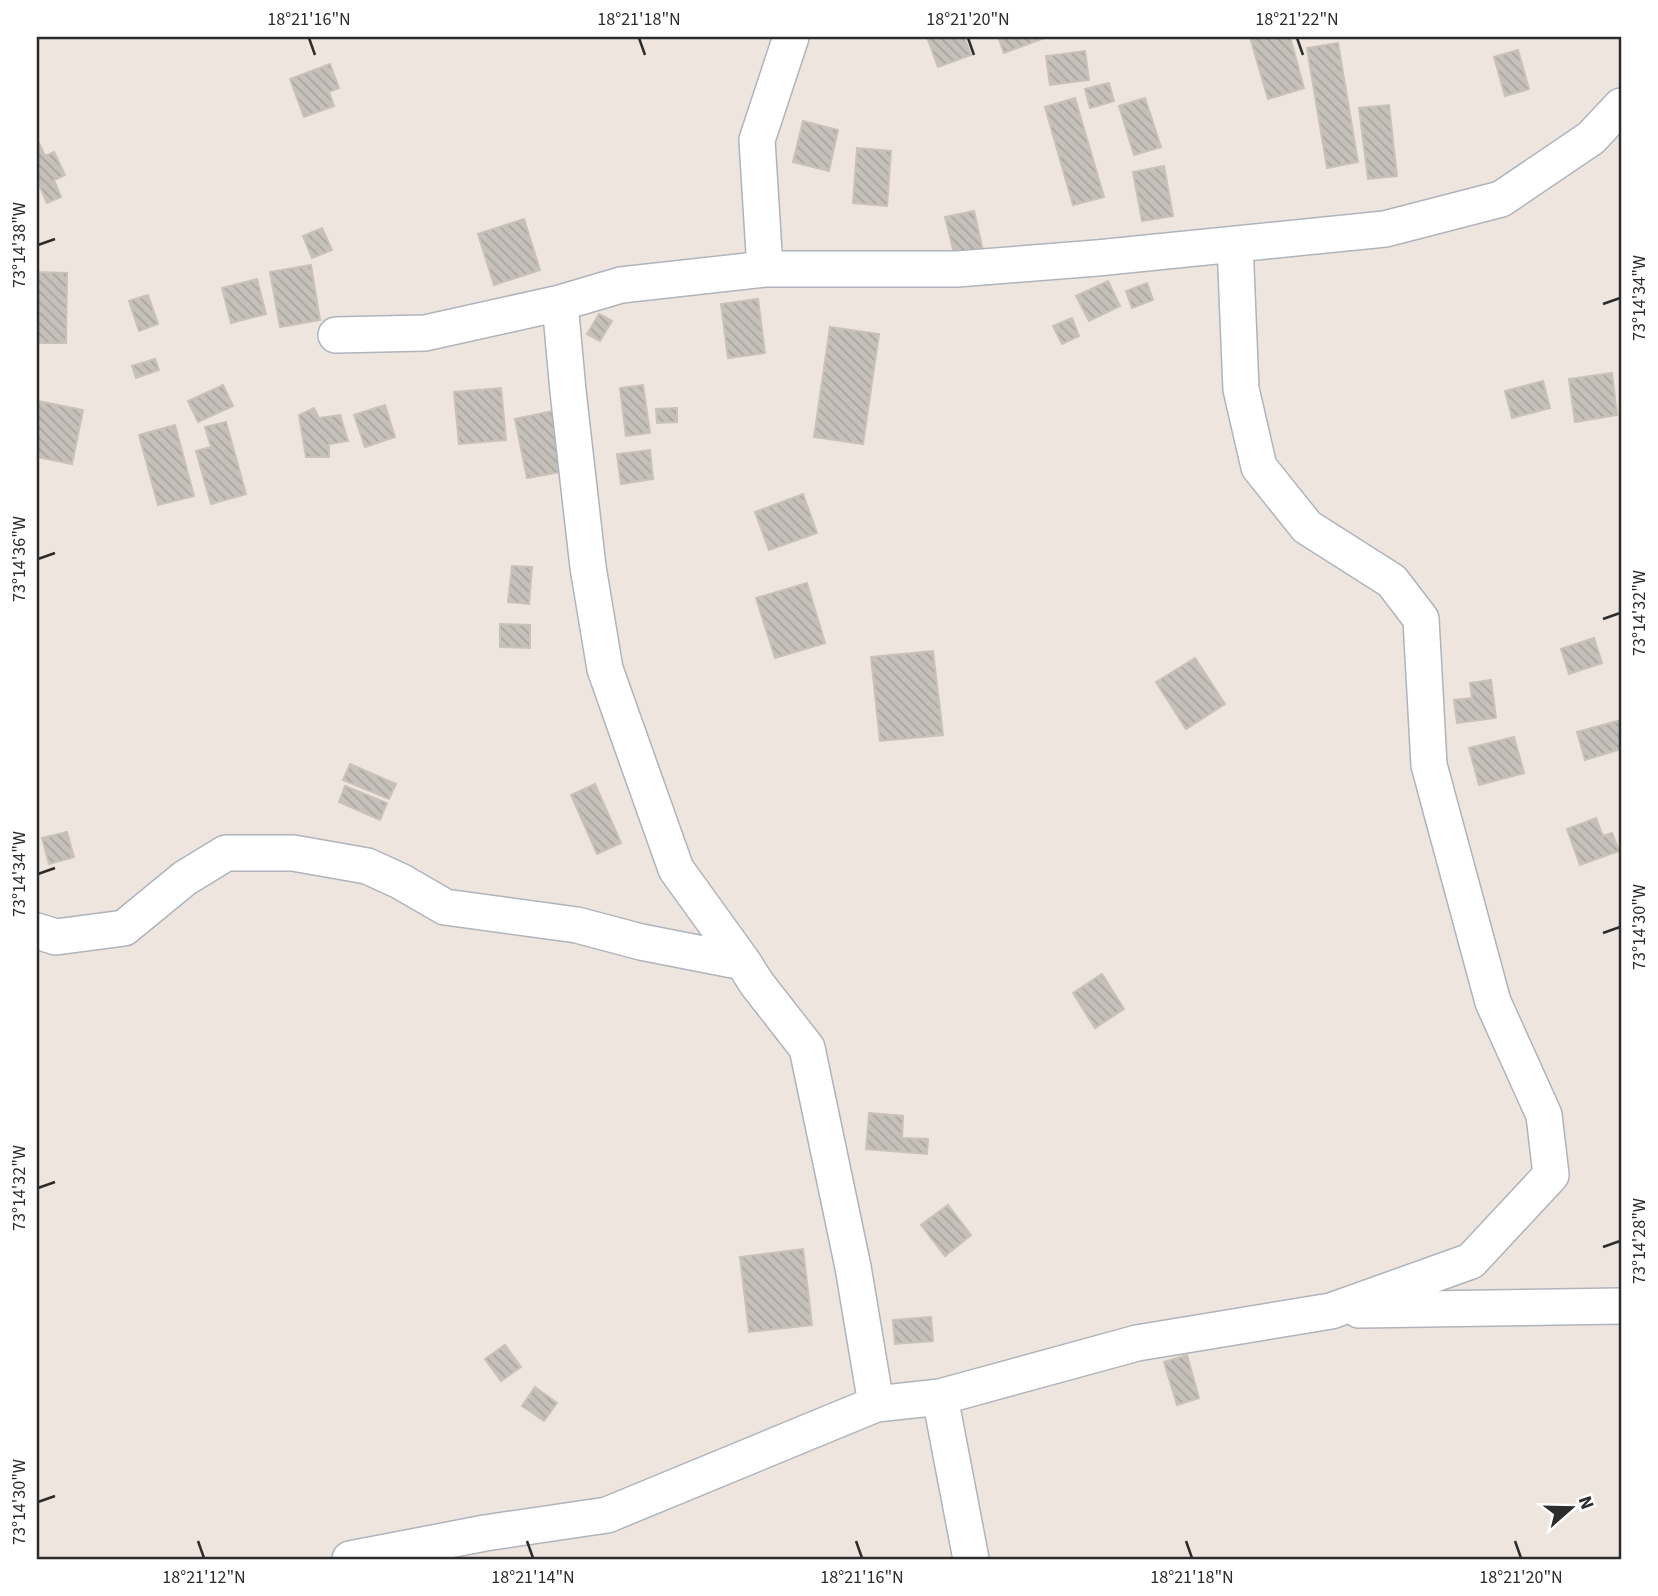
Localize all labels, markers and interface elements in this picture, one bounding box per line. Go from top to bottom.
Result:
text: 18°21'16"N [267,7,351,32]
text: 18°21'18"N [597,7,681,32]
text: 18°21'20"N [926,7,1010,32]
text: 18°21'22"N [1255,7,1339,32]
text: 73°14'38"W [7,202,32,288]
text: 73°14'34"W [1627,255,1652,341]
text: 73°14'36"W [7,516,32,602]
text: 73°14'32"W [1627,570,1652,656]
text: 73°14'34"W [7,831,32,917]
text: 73°14'30"W [1627,884,1652,970]
text: 73°14'32"W [7,1145,32,1231]
text: 73°14'28"W [1627,1198,1652,1284]
text: 73°14'30"W [7,1459,32,1545]
north arrow [1536,1474,1606,1544]
text: N [1571,1492,1600,1513]
text: 18°21'12"N [162,1565,246,1590]
text: 18°21'14"N [491,1565,575,1590]
text: 18°21'16"N [820,1565,904,1590]
text: 18°21'18"N [1150,1565,1234,1590]
text: 18°21'20"N [1479,1565,1563,1590]

